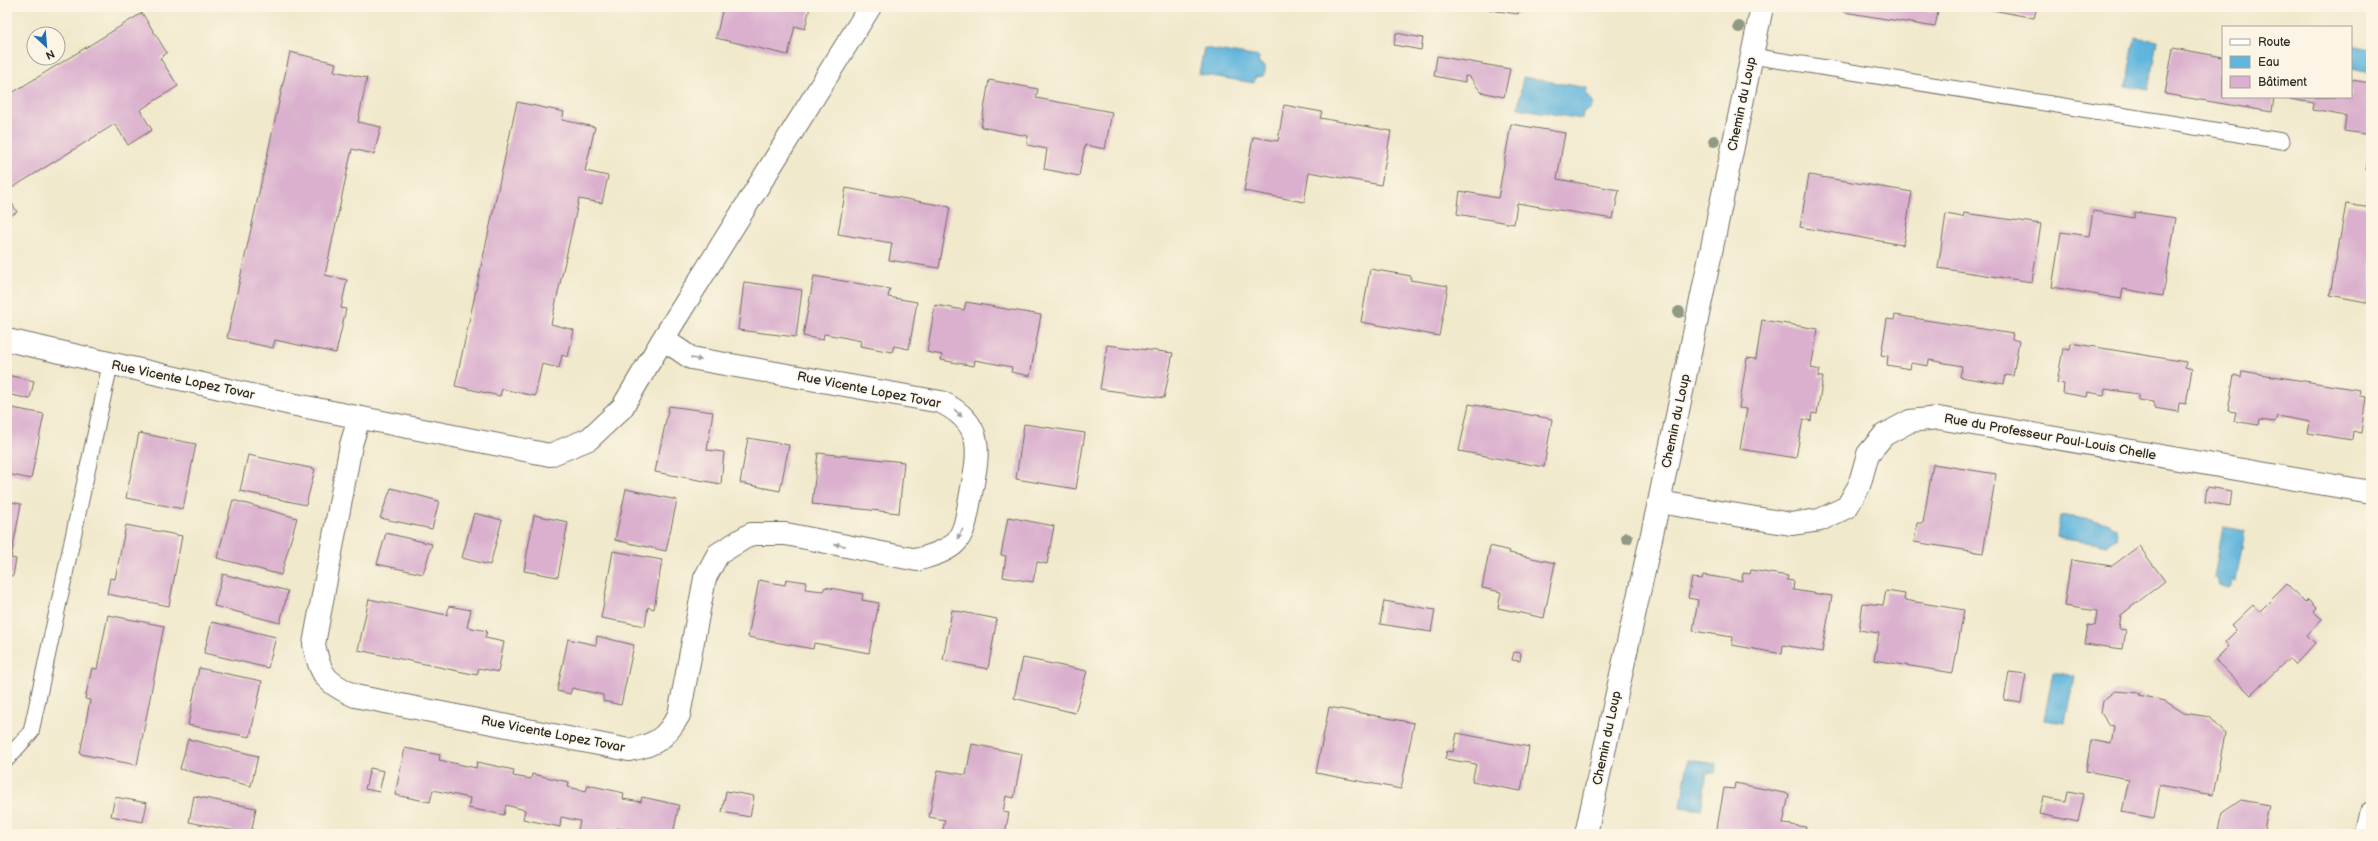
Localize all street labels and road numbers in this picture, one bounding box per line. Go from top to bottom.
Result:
street label: Chemin du Loup [1724,55,1760,153]
street label: Rue Vicente Lopez Tovar [110,357,256,403]
street label: Rue Vicente Lopez Tovar [796,368,943,412]
street label: Chemin du Loup [1658,372,1694,470]
street label: Rue du Professeur Paul-Louis Chelle [1943,410,2158,464]
street label: Chemin du Loup [1589,689,1625,787]
street label: Rue Vicente Lopez Tovar [480,712,627,756]

